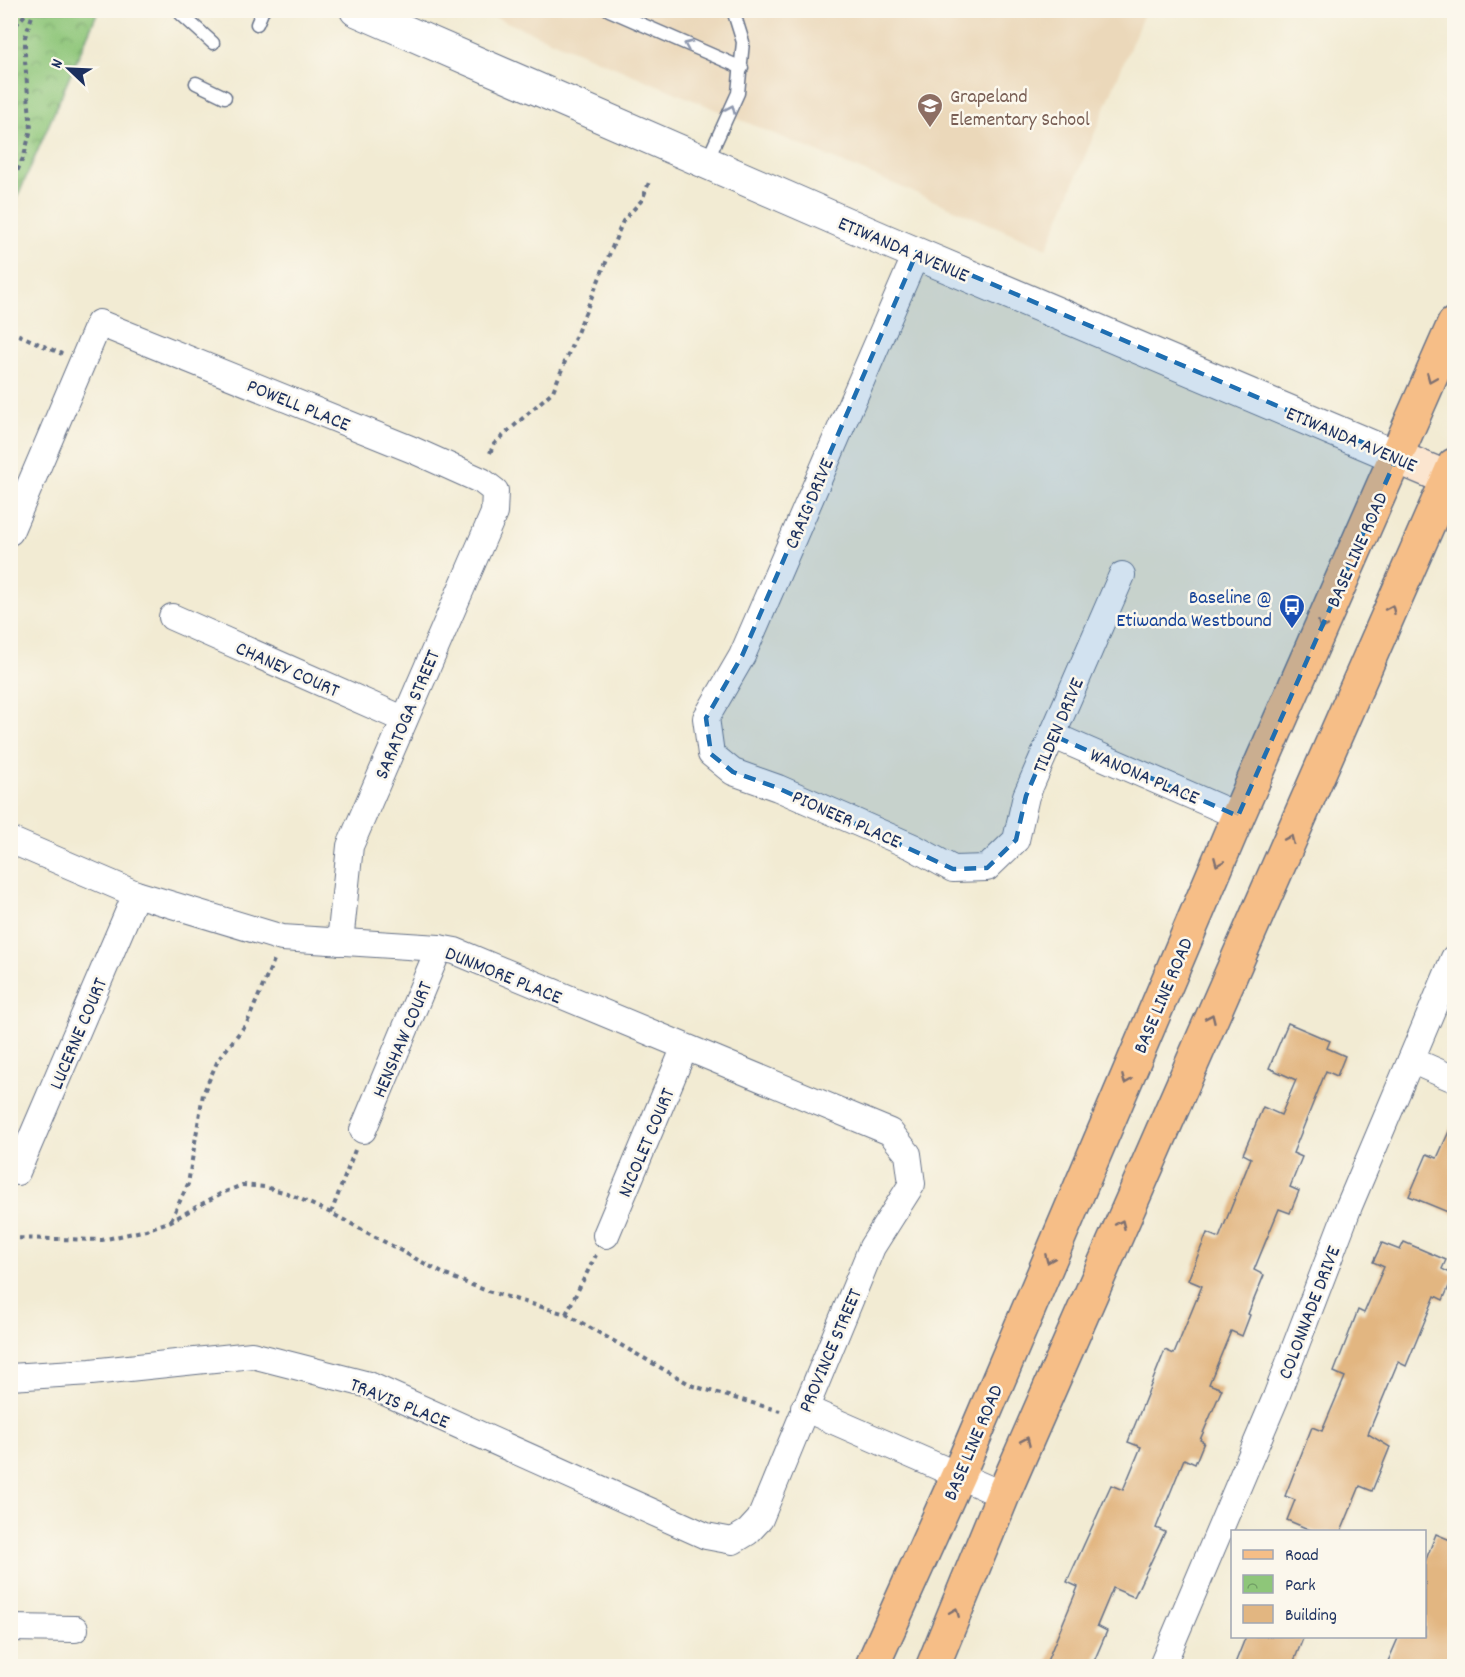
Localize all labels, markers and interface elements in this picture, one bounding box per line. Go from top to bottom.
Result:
north arrow [39,39,99,99]
one-way arrow [684,40,695,52]
text: N [45,56,70,72]
place label: Grapeland Elementary School [950,84,1090,135]
school or university icon: Grapeland Elementary School [915,91,945,129]
one-way arrow [723,104,735,115]
street label: ETIWANDA AVENUE [833,211,973,291]
one-way arrow [1426,372,1438,383]
street label: POWELL PLACE [242,373,354,440]
street label: ETIWANDA AVENUE [1281,401,1421,481]
street label: CRAIG DRIVE [779,454,842,554]
street label: BASE LINE ROAD [1321,488,1397,612]
place label: Baseline @ Etiwanda Westbound [1116,585,1272,636]
bus stop icon: Baseline @ Etiwanda Westbound [1277,592,1307,630]
one-way arrow [1384,604,1396,615]
one-way arrow [1317,619,1329,630]
street label: CHANEY COURT [231,635,343,706]
street label: SARATOGA STREET [369,646,449,784]
street label: TILDEN DRIVE [1027,674,1092,778]
street label: WANONA PLACE [1085,742,1203,813]
street label: PIONEER PLACE [787,784,905,857]
one-way arrow [1283,835,1295,846]
one-way arrow [1213,855,1225,866]
street label: BASE LINE ROAD [1128,934,1202,1058]
street label: DUNMORE PLACE [440,941,565,1013]
street label: LUCERNE COURT [44,974,116,1094]
street label: HENSHAW COURT [367,978,441,1103]
one-way arrow [1204,1013,1216,1024]
one-way arrow [1121,1074,1133,1085]
street label: NICOLET COURT [612,1084,683,1202]
one-way arrow [1114,1219,1126,1230]
street label: COLONNADE DRIVE [1273,1242,1349,1384]
one-way arrow [1045,1253,1057,1264]
street label: PROVINCE STREET [793,1285,870,1418]
street label: TRAVIS PLACE [345,1372,453,1437]
street label: BASE LINE ROAD [938,1381,1012,1505]
one-way arrow [1019,1436,1031,1447]
legend [1231,1530,1426,1638]
text: Road [1285,1544,1319,1569]
text: Park [1285,1574,1316,1599]
text: Building [1285,1604,1337,1629]
one-way arrow [948,1608,960,1619]

